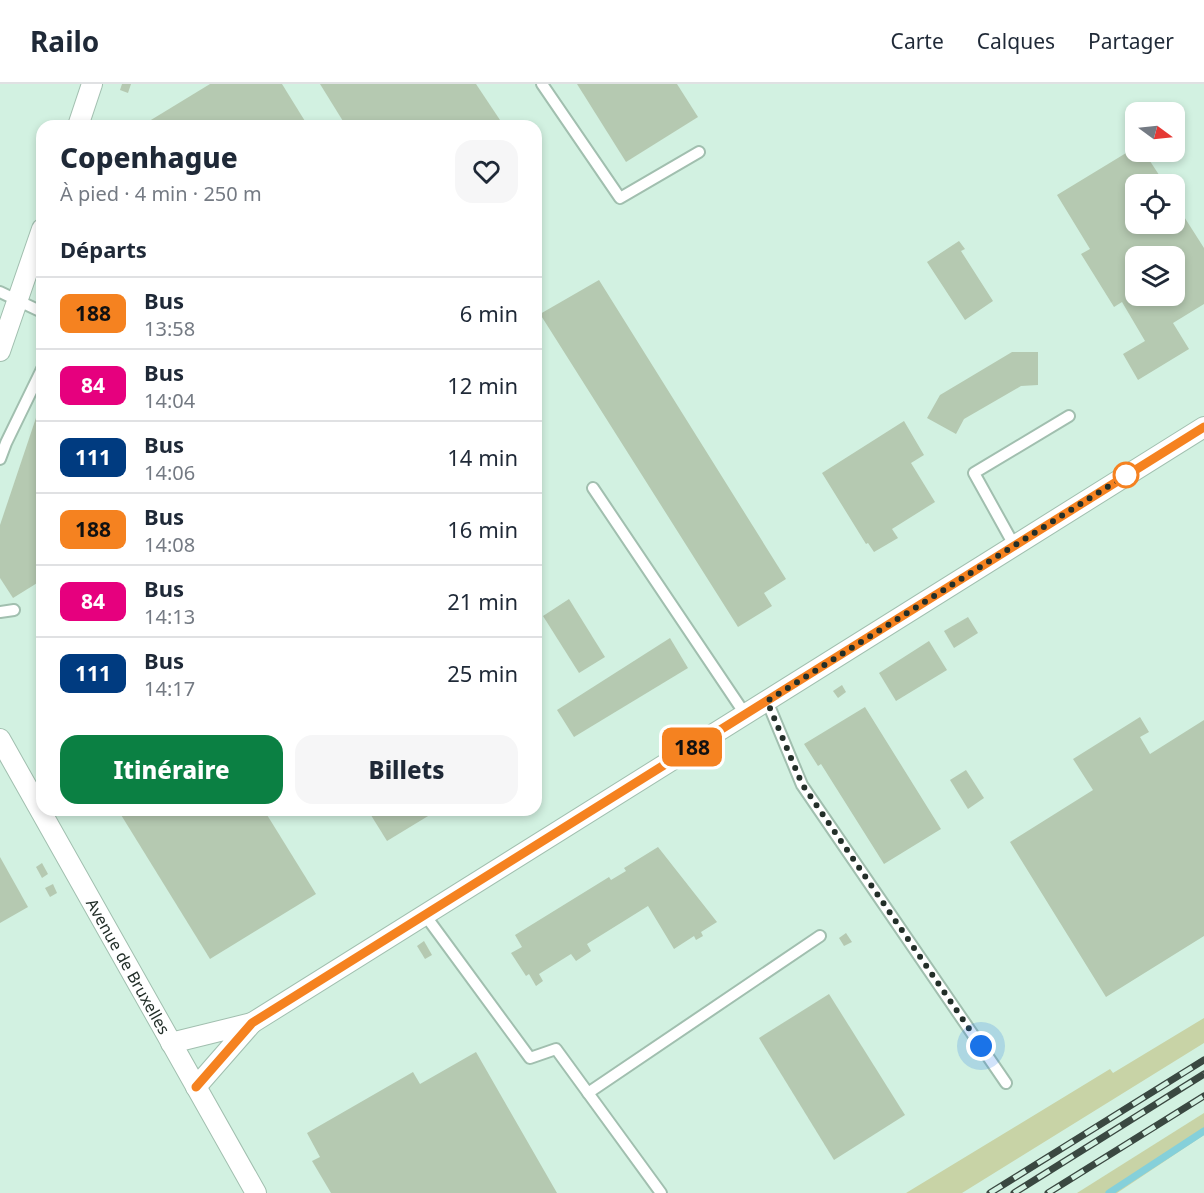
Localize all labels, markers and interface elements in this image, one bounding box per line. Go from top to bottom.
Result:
text: Railo [30,22,99,60]
text: Carte [891,27,944,55]
text: Calques [977,27,1055,55]
text: Partager [1088,27,1174,55]
north arrow [1125,102,1185,162]
map controls [1125,102,1185,306]
text: Copenhague [60,138,238,176]
button: heart [455,140,518,203]
button: locate [1125,174,1185,234]
text: À pied · 4 min · 250 m [60,180,262,207]
text: Départs [60,234,147,264]
button: layers [1125,246,1185,306]
text: Bus [144,285,184,315]
text: 6 min [460,298,518,328]
text: 188 [75,299,111,327]
text: 13:58 [144,315,195,342]
text: Bus [144,357,184,387]
text: 12 min [447,370,518,400]
text: 84 [81,371,105,399]
text: 14:04 [144,387,195,414]
text: Bus [144,429,184,459]
text: 14 min [447,442,518,472]
text: 111 [75,443,111,471]
text: 14:06 [144,459,195,486]
unlabelled marker [1113,462,1139,488]
text: Bus [144,501,184,531]
text: 16 min [447,514,518,544]
text: 188 [75,515,111,543]
text: 14:08 [144,531,195,558]
text: Bus [144,573,184,603]
text: 21 min [447,586,518,616]
text: 84 [81,587,105,615]
text: 14:13 [144,603,195,630]
text: Bus [144,645,184,675]
text: 25 min [447,658,518,688]
text: 111 [75,659,111,687]
text: 14:17 [144,675,195,702]
line badge: 188 [658,728,726,766]
text: 188 [674,733,710,761]
button: Itinéraire [60,735,283,804]
button: Billets [295,735,518,804]
street label: Avenue de Bruxelles [81,895,175,1038]
your location [966,1031,996,1061]

